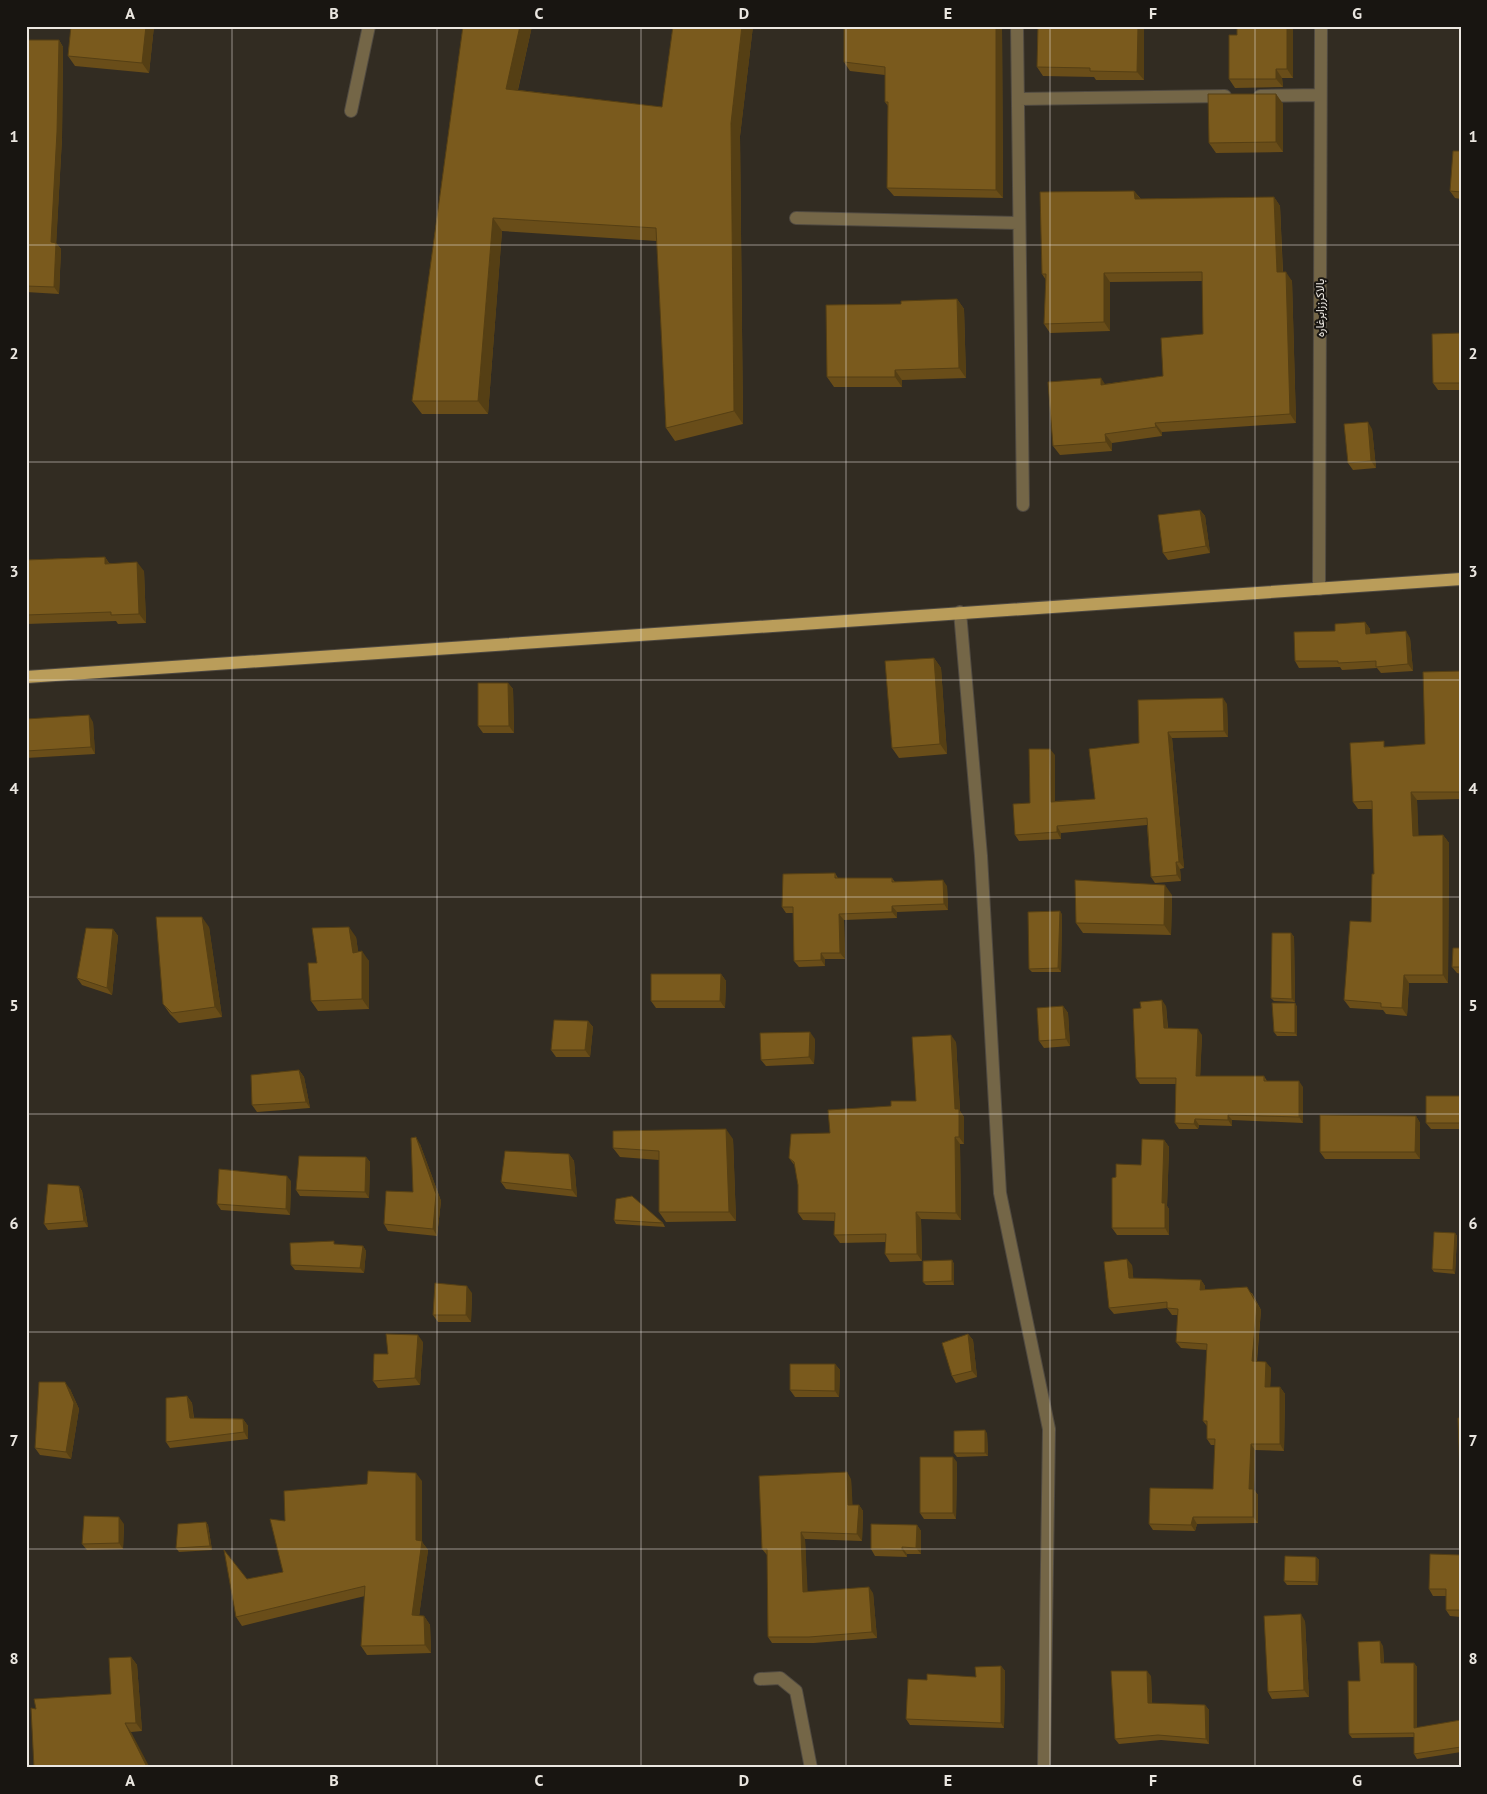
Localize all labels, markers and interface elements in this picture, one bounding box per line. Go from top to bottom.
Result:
text: A [125,3,135,23]
text: B [329,3,339,23]
text: C [535,3,544,23]
text: D [739,3,749,23]
text: E [944,3,952,23]
text: F [1149,3,1157,23]
text: G [1352,3,1362,23]
text: 1 [9,126,19,146]
text: 1 [1468,126,1478,146]
street label: بالاکرززابرغاره [1312,279,1328,337]
text: 2 [9,343,19,363]
text: 2 [1468,343,1478,363]
text: 3 [9,561,19,581]
text: 3 [1468,561,1478,581]
text: 4 [9,778,19,798]
text: 4 [1468,778,1478,798]
text: 5 [9,995,19,1015]
text: 5 [1468,995,1478,1015]
text: 6 [9,1213,19,1233]
text: 6 [1468,1213,1478,1233]
text: 7 [9,1430,19,1450]
text: 7 [1468,1430,1478,1450]
text: 8 [9,1648,19,1668]
text: 8 [1468,1648,1478,1668]
text: A [125,1770,135,1790]
text: B [329,1770,339,1790]
text: C [535,1770,544,1790]
text: D [739,1770,749,1790]
text: E [944,1770,952,1790]
text: F [1149,1770,1157,1790]
text: G [1352,1770,1362,1790]

